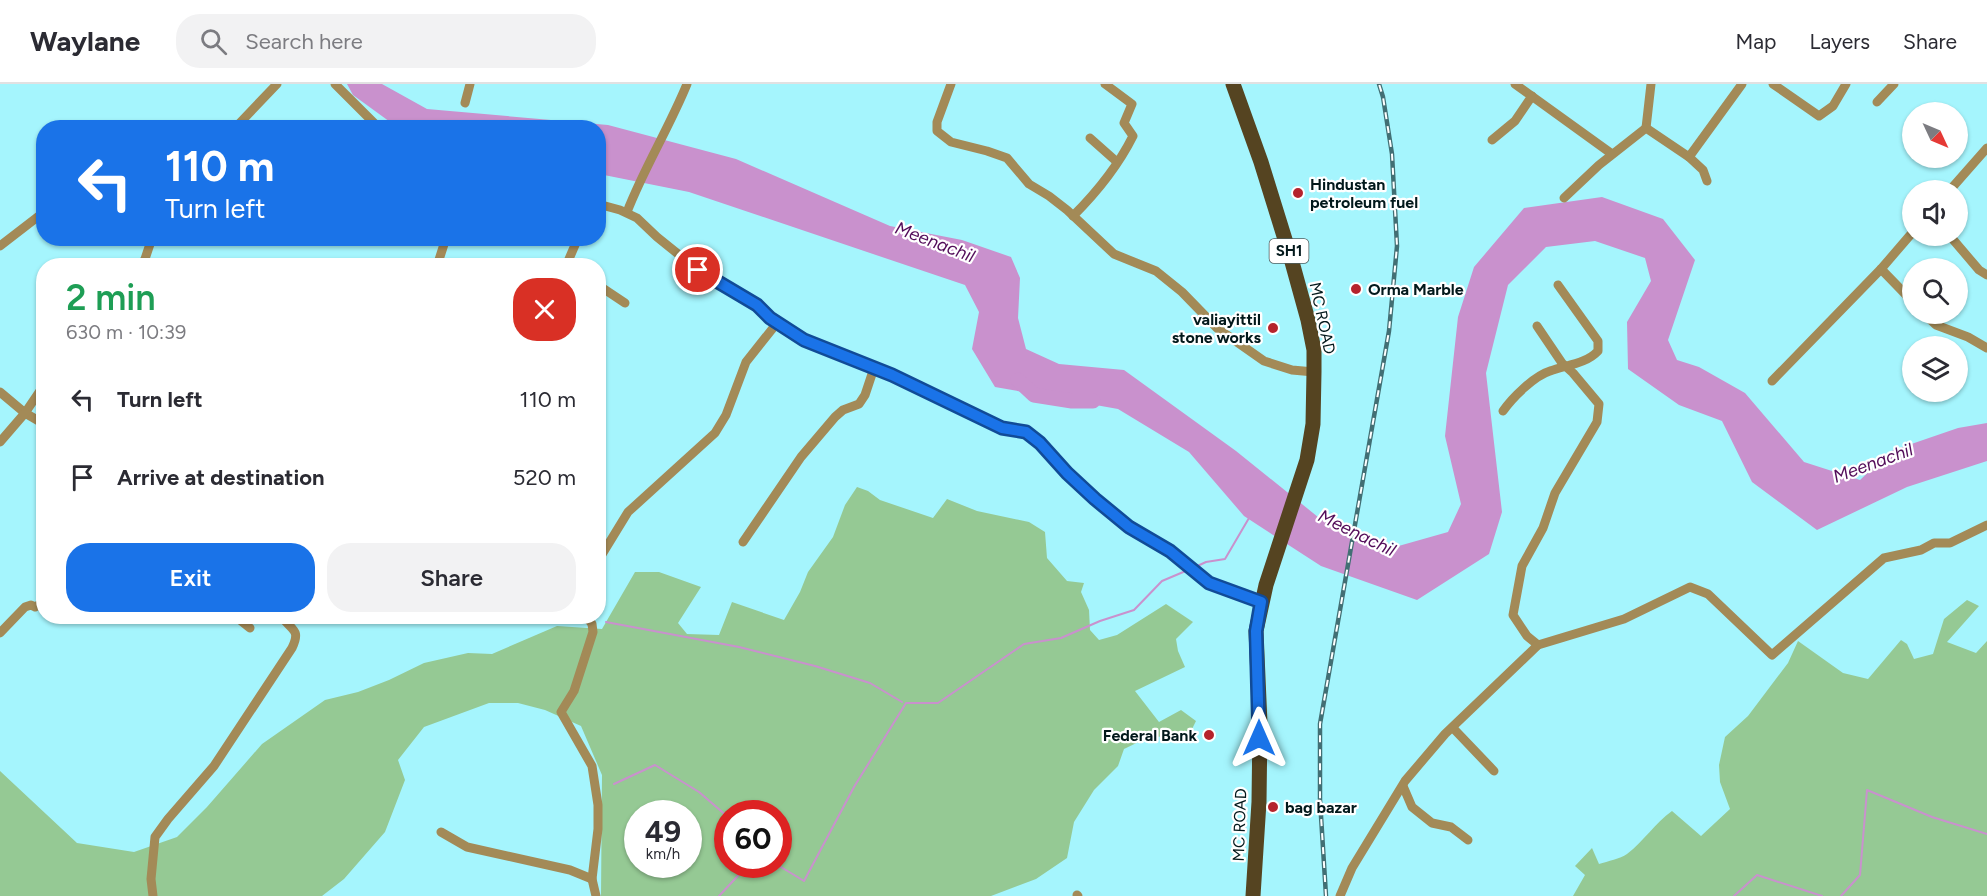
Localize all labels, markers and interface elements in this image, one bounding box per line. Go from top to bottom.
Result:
search box [176,14,596,68]
text: Waylane [30,24,140,58]
icon: search [197,25,230,58]
text: Search here [245,28,363,55]
text: Map [1736,29,1776,54]
text: Layers [1809,29,1870,54]
text: Share [1903,29,1957,54]
north arrow [1902,102,1968,168]
map controls [1902,102,1968,402]
text: 110 m [165,141,274,192]
icon: left [66,144,144,222]
place label: Hindustan petroleum fuel [1310,175,1418,212]
button: sound [1902,180,1968,246]
marker: Hindustan petroleum fuel [1291,186,1305,200]
text: Turn left [165,192,265,225]
water label: Meenachil [892,217,979,268]
road number: SH1 [1270,239,1308,263]
pin [672,244,723,295]
icon: arrive [681,253,714,286]
button: search [1902,258,1968,324]
text: 2 min [66,276,156,319]
button: close [513,278,576,341]
street label: MC ROAD [1306,280,1339,356]
place label: Orma Marble [1368,280,1464,299]
marker: Orma Marble [1349,282,1363,296]
place label: valiayittil stone works [1172,310,1262,347]
text: 630 m · 10:39 [66,320,186,344]
marker: valiayittil stone works [1266,321,1280,335]
button: layers [1902,336,1968,402]
icon: left [66,383,99,416]
text: Turn left [117,386,203,413]
text: 110 m [520,386,576,413]
water label: Meenachil [1830,438,1917,488]
icon: arrive [66,461,99,494]
text: Arrive at destination [117,464,325,491]
text: 520 m [513,464,576,491]
water label: Meenachil [1315,505,1400,562]
button: Exit [66,543,315,612]
button: Share [327,543,576,612]
position arrow [1227,706,1291,770]
place label: Federal Bank [1103,726,1197,745]
marker: Federal Bank [1202,728,1216,742]
street label: MC ROAD [1229,788,1250,862]
place label: bag bazar [1285,798,1357,817]
speed limit sign: 60 [714,800,792,878]
marker: bag bazar [1266,800,1280,814]
text: 49 [645,813,681,850]
text: km/h [646,845,680,863]

